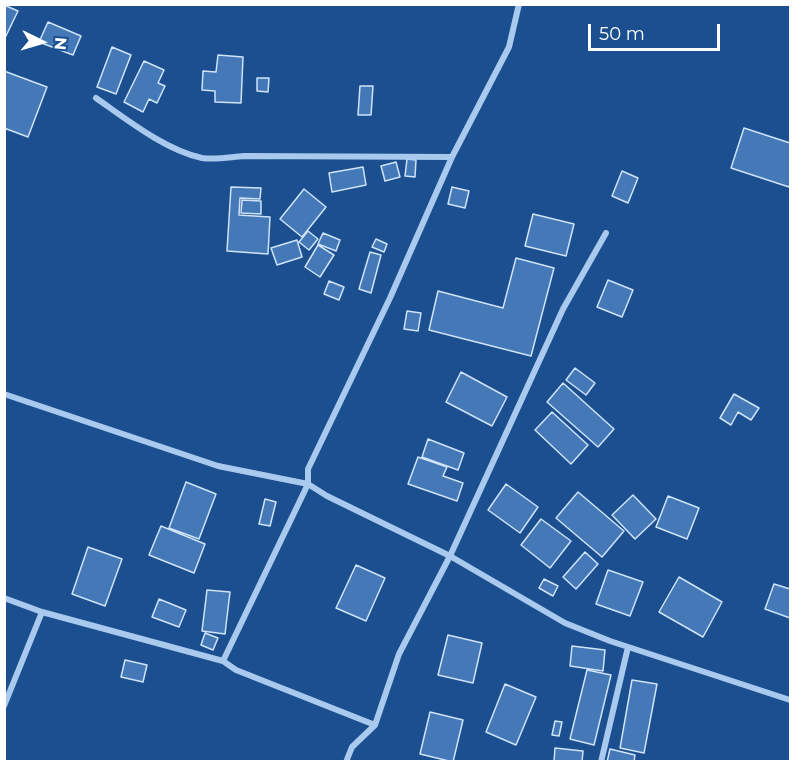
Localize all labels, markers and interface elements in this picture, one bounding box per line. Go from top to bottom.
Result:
north arrow [12,12,72,72]
scale bar [591,12,723,50]
text: 50 m [599,23,645,45]
text: N [50,36,70,51]

